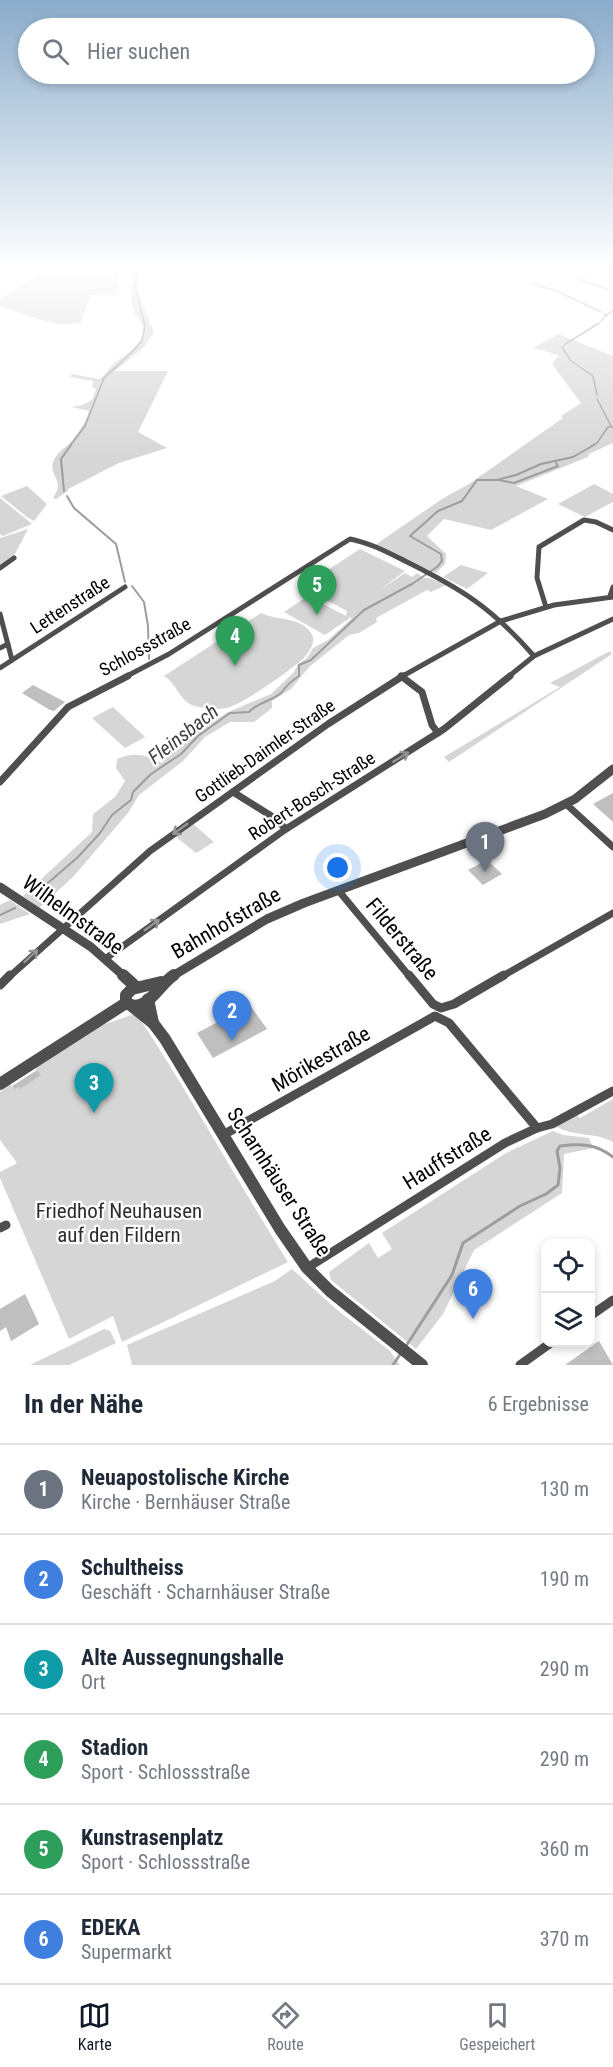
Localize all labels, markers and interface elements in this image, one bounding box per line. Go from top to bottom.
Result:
search box [18,18,595,84]
icon: search [39,35,72,68]
text: Hier suchen [87,39,190,64]
pin: 5 [298,566,336,615]
street label: Lettenstraße [26,571,113,638]
street label: Schlossstraße [95,613,194,680]
pin: 4 [216,616,254,666]
street label: Gottlieb-Daimler-Straße [191,694,339,807]
water label: Fleinsbach [143,699,223,769]
street label: Robert-Bosch-Straße [245,747,379,844]
one-way arrow [392,751,409,763]
pin: 1 [466,822,504,872]
one-way arrow [173,823,189,836]
your location [323,853,352,882]
street label: Wilhelmstraße [18,870,128,960]
street label: Bahnhofstraße [167,882,285,964]
street label: Filderstraße [361,893,443,985]
one-way arrow [144,918,160,931]
one-way arrow [23,949,38,963]
pin: 2 [212,992,252,1041]
street label: Mörikestraße [268,1021,374,1097]
pin: 3 [74,1064,113,1113]
street label: Scharnhäuser Straße [222,1103,336,1261]
street label: Hauffstraße [399,1121,496,1194]
park label: Friedhof Neuhausen auf den Fildern [36,1199,202,1247]
map controls [541,1239,595,1347]
button: locate [541,1239,595,1293]
pin: 6 [454,1270,492,1319]
button: layers [541,1293,595,1347]
text: In der Nähe [24,1389,143,1419]
text: 6 Ergebnisse [488,1392,589,1416]
text: Neuapostolische Kirche [81,1465,289,1490]
text: 1 [38,1477,49,1501]
text: 130 m [540,1477,589,1501]
text: Kirche · Bernhäuser Straße [81,1490,290,1514]
text: Schultheiss [81,1555,184,1580]
text: 2 [38,1567,49,1591]
text: 190 m [540,1567,589,1591]
text: Geschäft · Scharnhäuser Straße [81,1580,330,1604]
text: Alte Aussegnungshalle [81,1645,284,1670]
text: 3 [38,1657,49,1681]
text: 290 m [540,1657,589,1681]
text: Ort [81,1670,106,1694]
text: Stadion [81,1735,148,1760]
text: 4 [38,1747,49,1771]
text: 290 m [540,1747,589,1771]
text: Sport · Schlossstraße [81,1760,250,1784]
text: Kunstrasenplatz [81,1825,223,1850]
text: 5 [38,1837,49,1861]
text: 360 m [540,1837,589,1861]
text: Sport · Schlossstraße [81,1850,250,1874]
text: EDEKA [81,1915,140,1940]
text: 6 [38,1927,49,1951]
text: 370 m [540,1927,589,1951]
text: Supermarkt [81,1940,172,1964]
tab: Karte [78,1999,112,2054]
tab: Route [267,1999,304,2054]
tab: Gespeichert [459,1999,535,2054]

